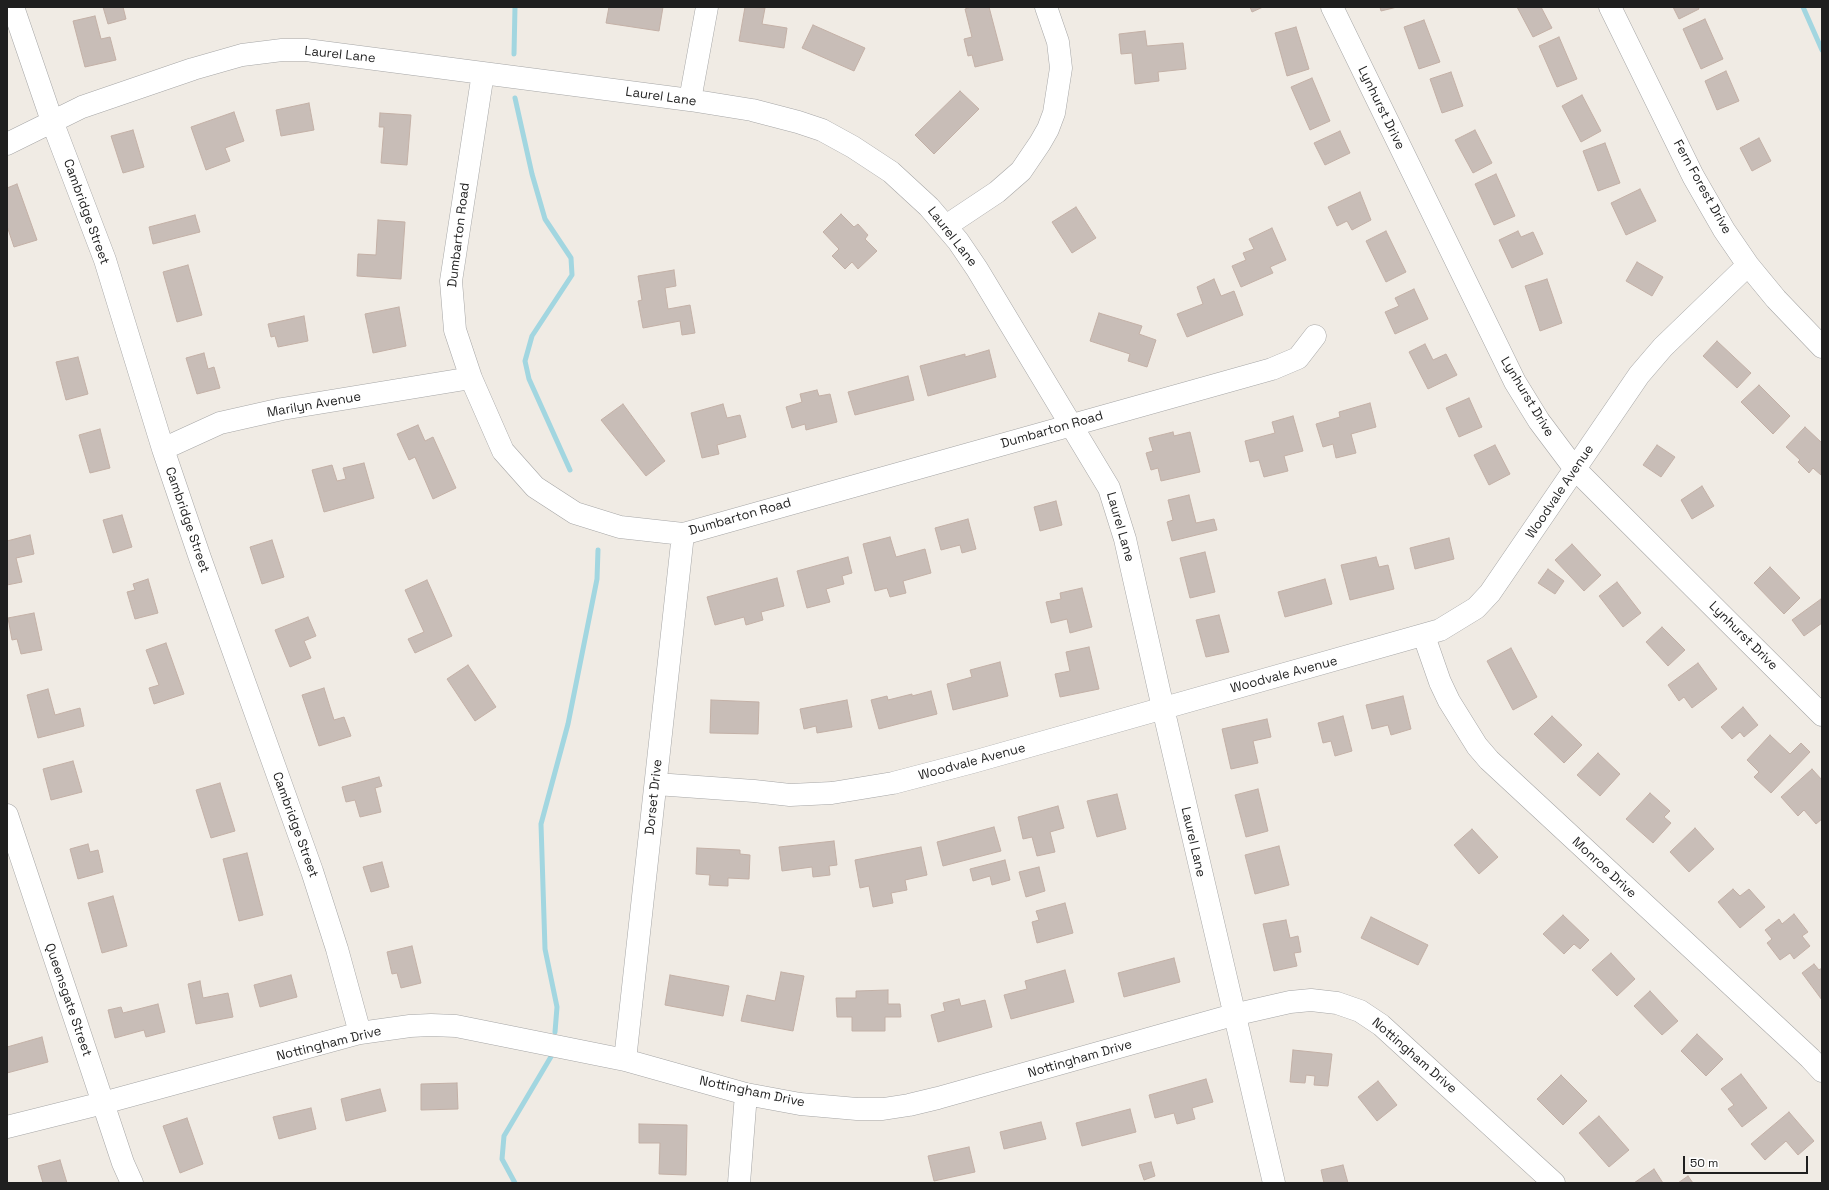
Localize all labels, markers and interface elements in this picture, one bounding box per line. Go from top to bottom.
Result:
street label: Laurel Lane [304,44,376,66]
street label: Lynhurst Drive [1354,64,1408,152]
street label: Laurel Lane [625,84,697,110]
street label: Fern Forest Drive [1670,137,1734,237]
street label: Cambridge Street [60,157,112,267]
street label: Dumbarton Road [445,182,473,288]
street label: Laurel Lane [924,204,980,270]
street label: Lynhurst Drive [1497,354,1557,440]
street label: Marilyn Avenue [266,389,362,421]
street label: Dumbarton Road [999,408,1105,452]
street label: Woodvale Avenue [1523,442,1597,542]
street label: Cambridge Street [162,465,212,575]
street label: Laurel Lane [1103,490,1137,564]
street label: Dumbarton Road [687,495,793,539]
street label: Lynhurst Drive [1705,598,1781,674]
street label: Woodvale Avenue [1229,653,1339,697]
street label: Woodvale Avenue [917,740,1027,784]
street label: Dorset Drive [642,758,666,836]
street label: Cambridge Street [269,770,321,880]
street label: Laurel Lane [1177,805,1209,879]
street label: Monroe Drive [1569,834,1639,902]
street label: Queensgate Street [41,941,95,1059]
street label: Nottingham Drive [1368,1015,1460,1097]
street label: Nottingham Drive [275,1023,383,1065]
street label: Nottingham Drive [1026,1037,1134,1081]
street label: Nottingham Drive [698,1073,806,1111]
scale bar [1685,1148,1810,1174]
text: 50 m [1690,1155,1718,1171]

